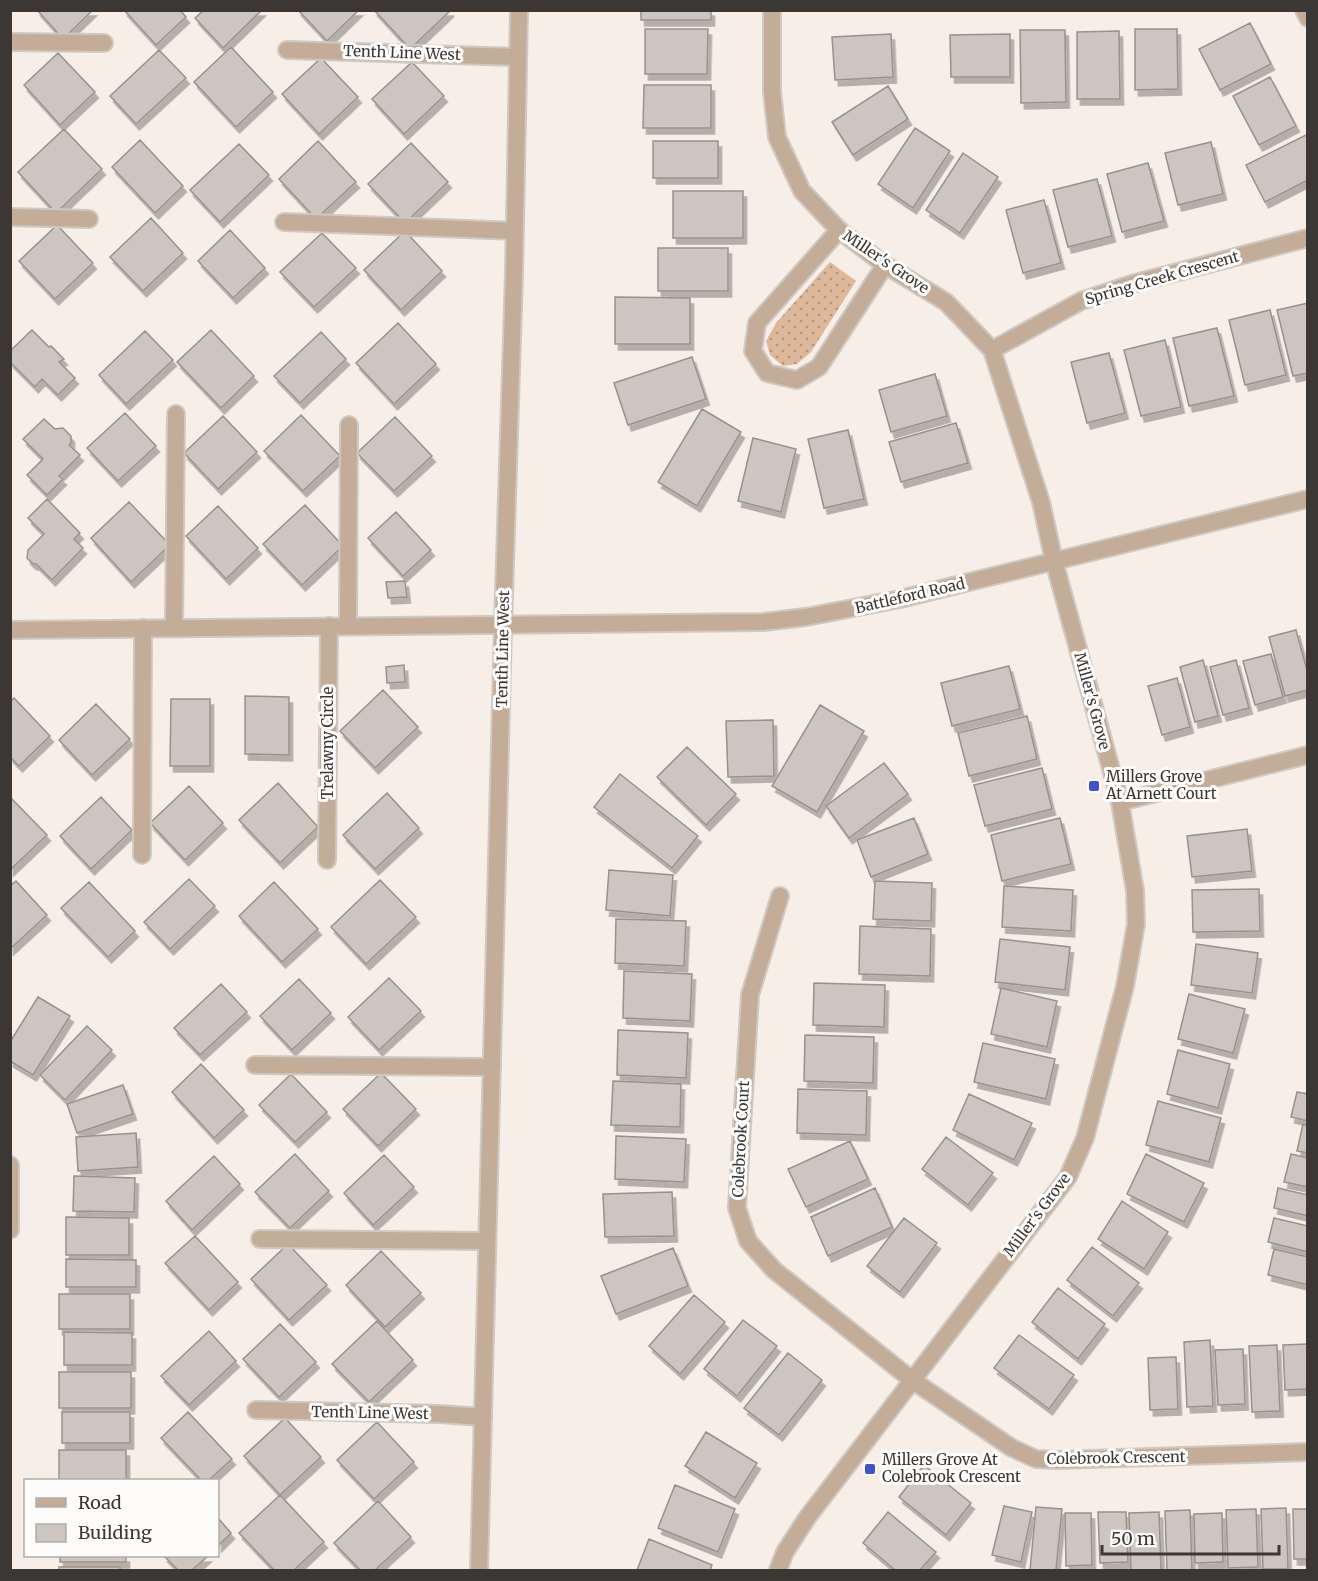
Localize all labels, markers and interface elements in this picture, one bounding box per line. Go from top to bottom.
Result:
street label: Tenth Line West [343,41,461,64]
street label: Miller's Grove [840,226,933,297]
street label: Spring Creek Crescent [1083,246,1241,309]
street label: Battleford Road [853,574,967,617]
street label: Tenth Line West [492,590,513,708]
street label: Miller's Grove [1070,650,1115,752]
street label: Trelawny Circle [318,686,337,799]
place label: Millers Grove At Arnett Court [1105,767,1217,803]
marker: Millers Grove At Arnett Court [1087,779,1101,793]
street label: Colebrook Court [728,1080,753,1198]
street label: Miller's Grove [999,1169,1074,1260]
street label: Tenth Line West [311,1402,429,1423]
street label: Colebrook Crescent [1046,1447,1186,1468]
place label: Millers Grove At Colebrook Crescent [882,1450,1021,1486]
marker: Millers Grove At Colebrook Crescent [863,1462,877,1476]
legend [24,1479,219,1557]
text: Road [78,1491,122,1514]
scale bar [1102,1518,1279,1556]
text: Building [78,1521,152,1544]
text: 50 m [1111,1527,1155,1550]

